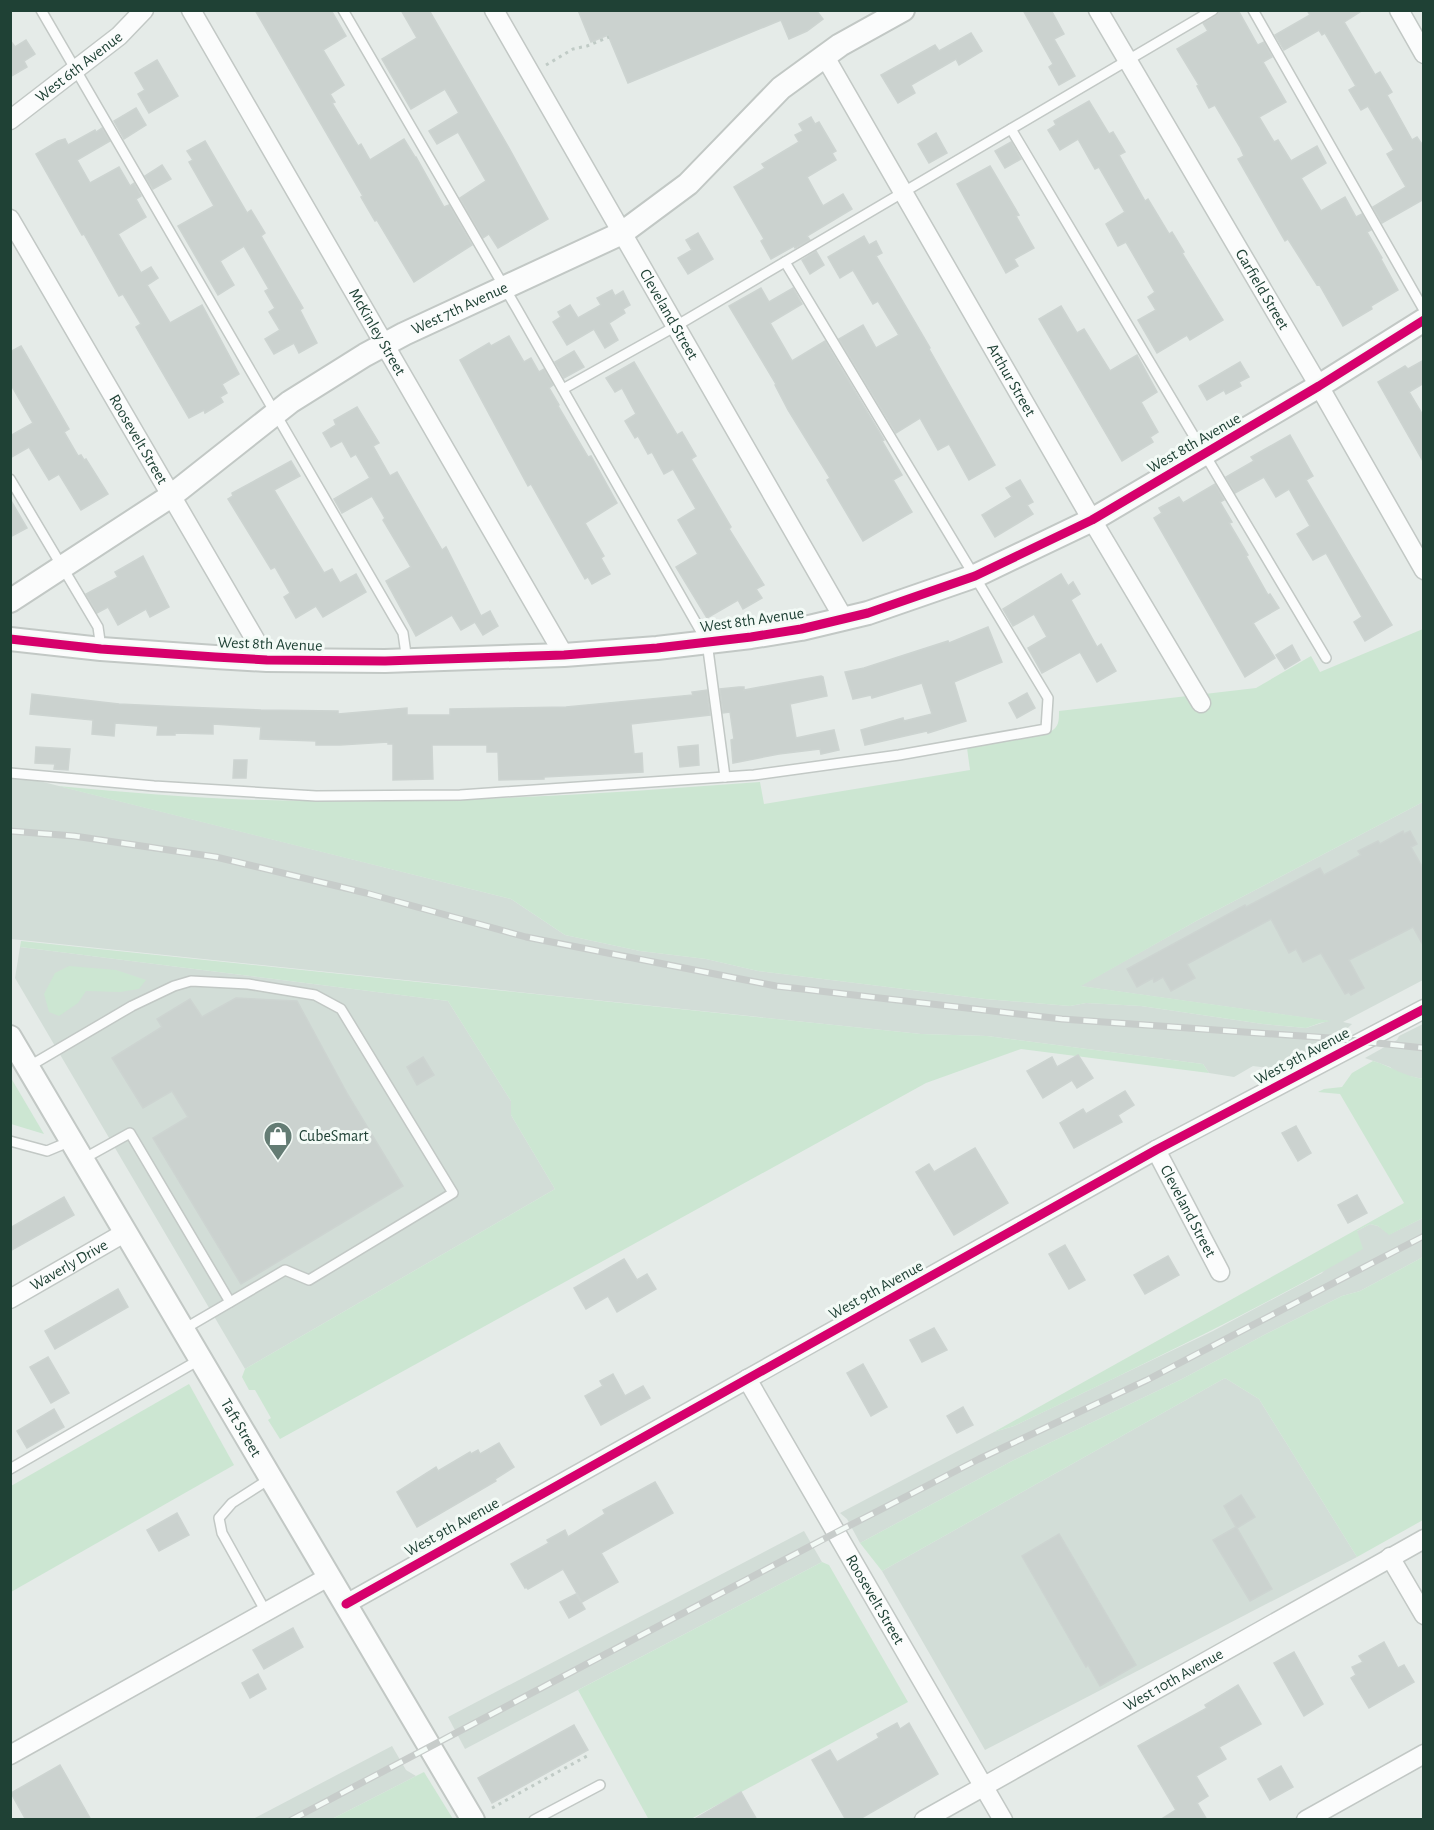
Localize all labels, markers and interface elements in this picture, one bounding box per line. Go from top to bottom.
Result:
street label: West 6th Avenue [32,29,125,105]
street label: Garfield Street [1232,246,1292,332]
street label: Cleveland Street [637,266,701,362]
street label: West 7th Avenue [409,279,510,337]
street label: McKinley Street [346,286,409,378]
street label: Arthur Street [984,341,1038,419]
street label: Roosevelt Street [106,392,171,487]
street label: West 8th Avenue [1145,410,1243,476]
street label: West 8th Avenue [699,605,805,635]
street label: West 8th Avenue [217,634,323,654]
street label: West 9th Avenue [1252,1024,1352,1088]
shop icon: CubeSmart [262,1120,294,1162]
place label: CubeSmart [299,1128,369,1144]
street label: Cleveland Street [1157,1162,1219,1260]
street label: Waverly Drive [27,1236,110,1294]
street label: West 9th Avenue [826,1258,926,1322]
street label: Taft Street [218,1396,264,1460]
street label: West 9th Avenue [402,1495,502,1559]
street label: Roosevelt Street [843,1552,907,1647]
street label: West 10th Avenue [1121,1646,1226,1714]

